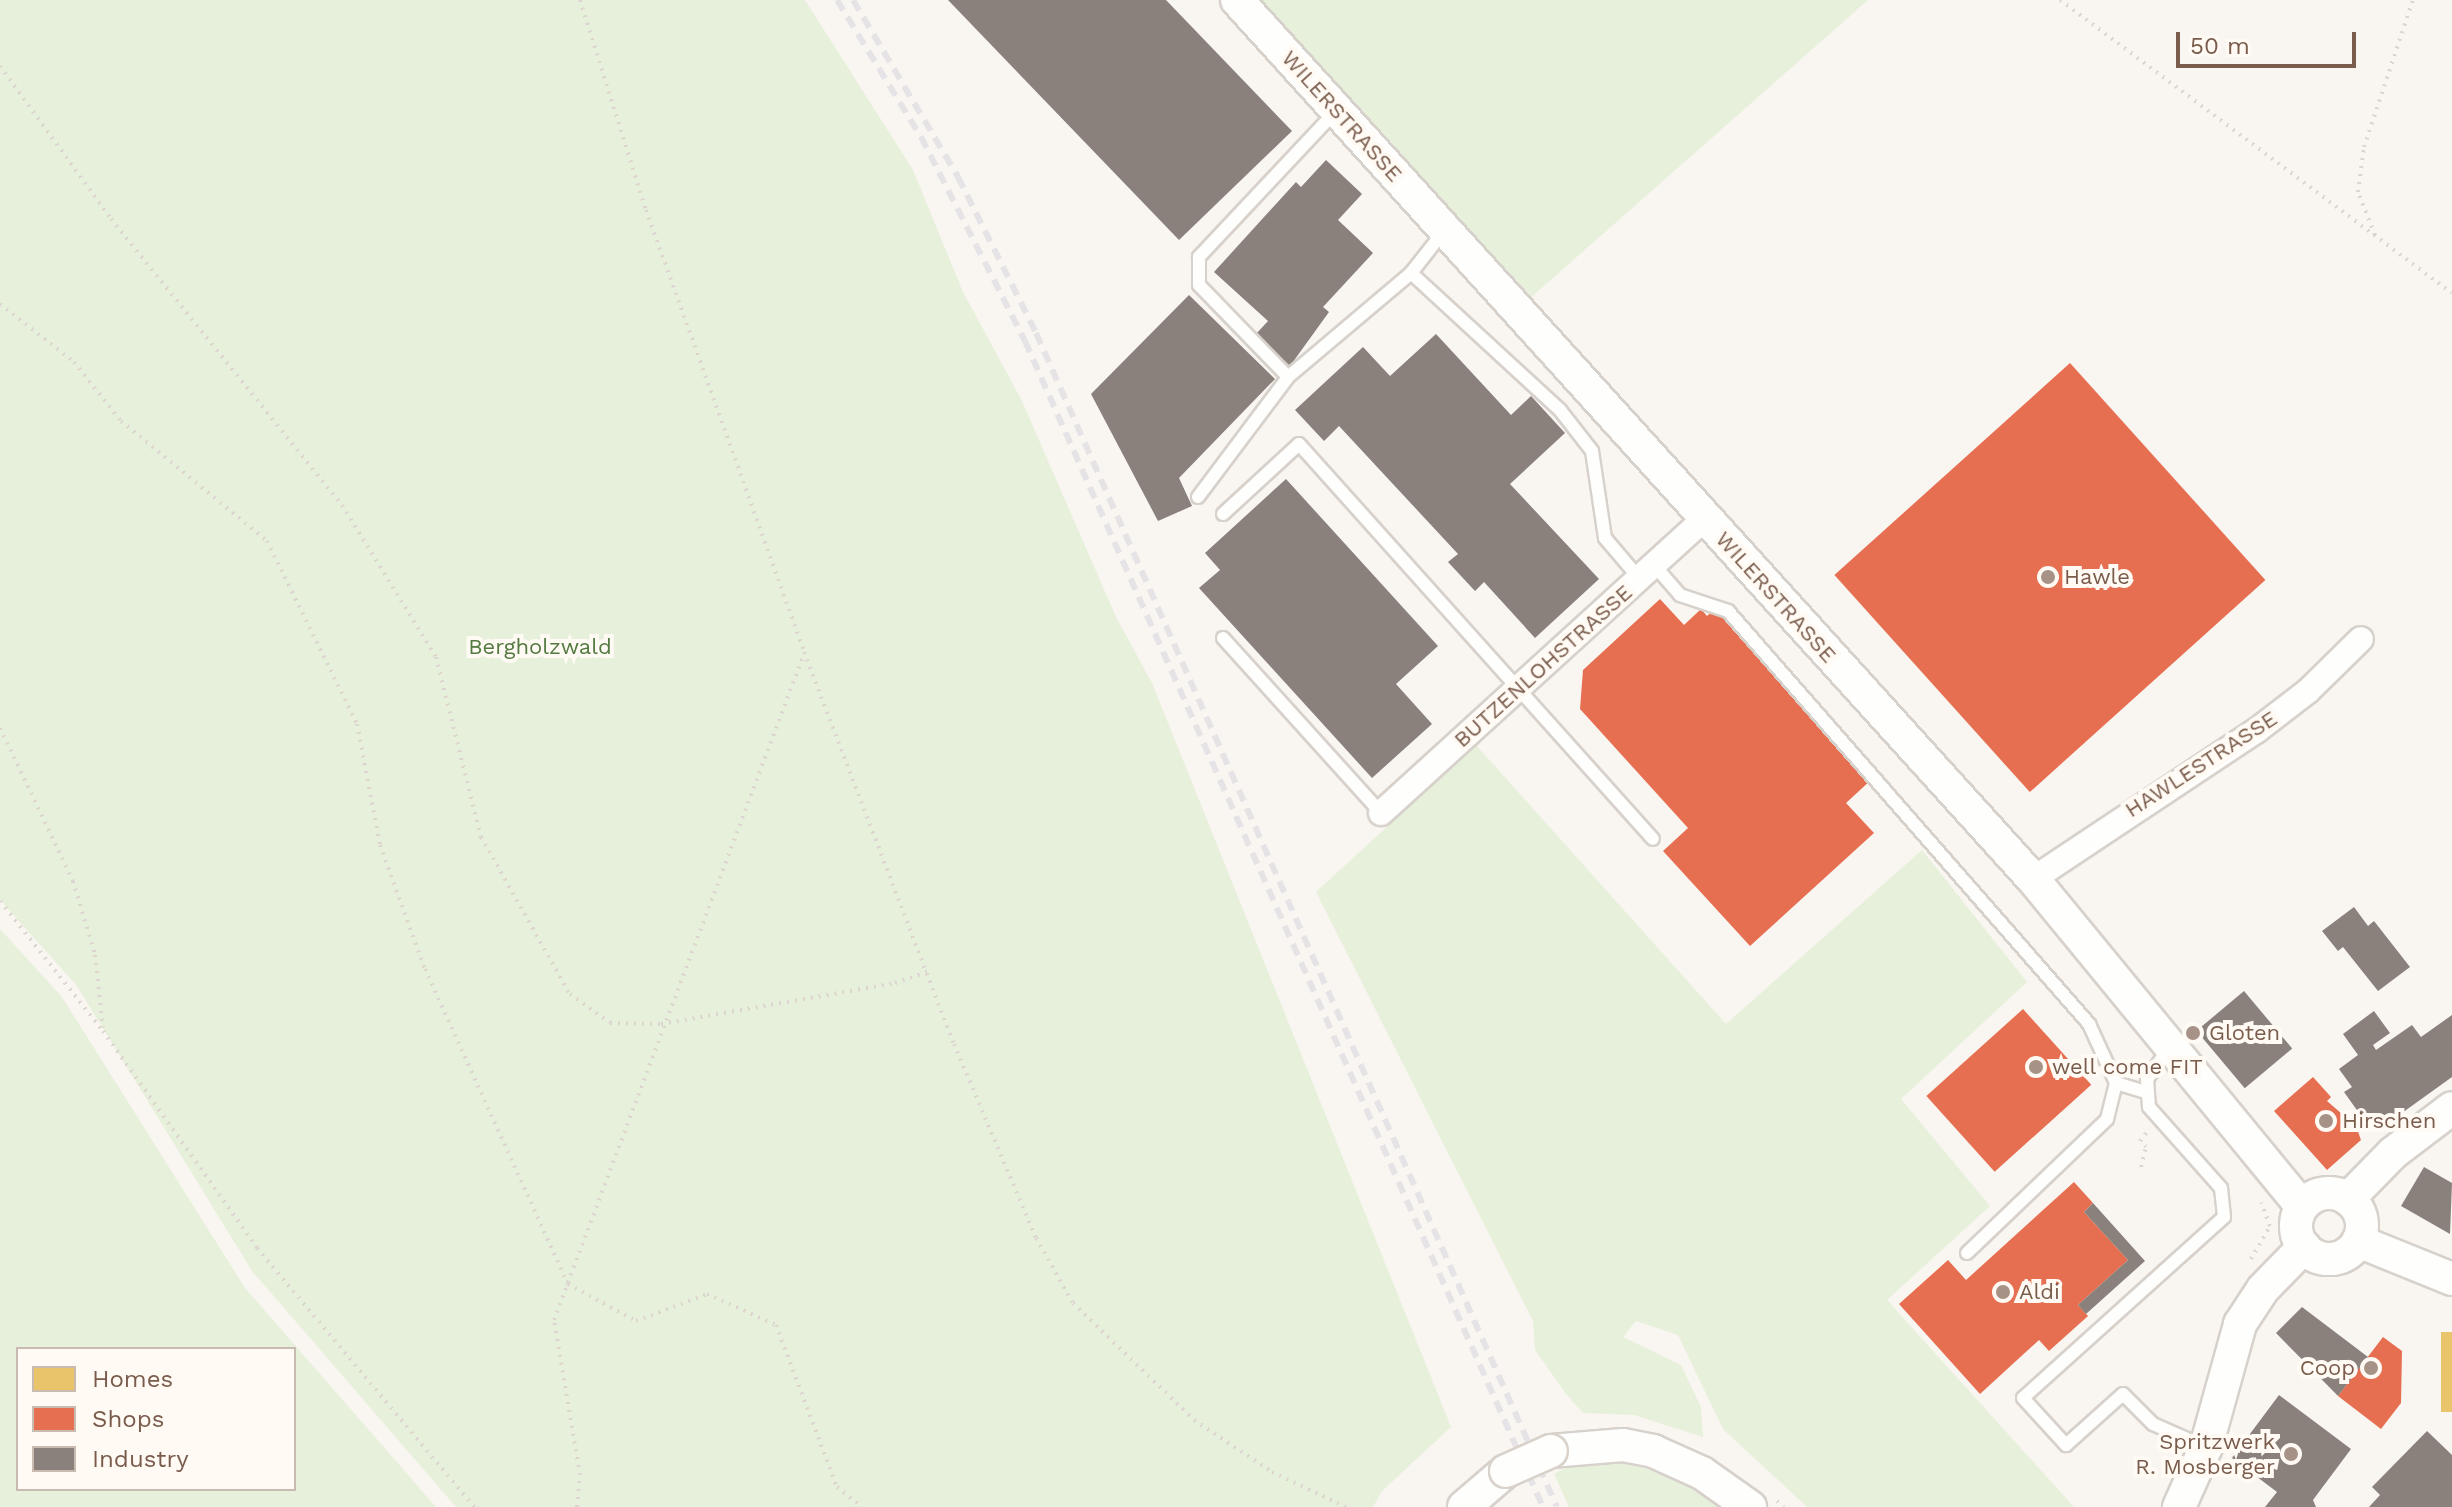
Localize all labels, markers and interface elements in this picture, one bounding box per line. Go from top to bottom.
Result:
scale bar [2180,16,2360,66]
text: 50 m [2190,32,2250,60]
street label: WILERSTRASSE [1276,45,1408,187]
street label: WILERSTRASSE [1710,526,1842,668]
place label: Hawle [2064,564,2130,590]
marker: Hawle [2039,568,2057,586]
street label: BUTZENLOHSTRASSE [1449,579,1637,753]
park label: Bergholzwald [468,634,612,660]
street label: HAWLESTRASSE [2120,705,2282,823]
place label: Gloten [2209,1020,2280,1046]
marker: Gloten [2184,1024,2202,1042]
place label: well come FIT [2052,1054,2204,1080]
marker: well come FIT [2027,1058,2045,1076]
place label: Hirschen [2342,1108,2436,1134]
marker: Hirschen [2317,1112,2335,1130]
place label: Aldi [2019,1279,2060,1305]
marker: Aldi [1994,1283,2012,1301]
legend [16,1347,296,1491]
place label: Coop [2300,1355,2355,1381]
marker: Coop [2362,1359,2380,1377]
text: Homes [92,1365,173,1393]
text: Shops [92,1405,164,1433]
place label: Spritzwerk R. Mosberger [2135,1428,2275,1480]
text: Industry [92,1445,189,1473]
marker: Spritzwerk R. Mosberger [2282,1445,2300,1463]

